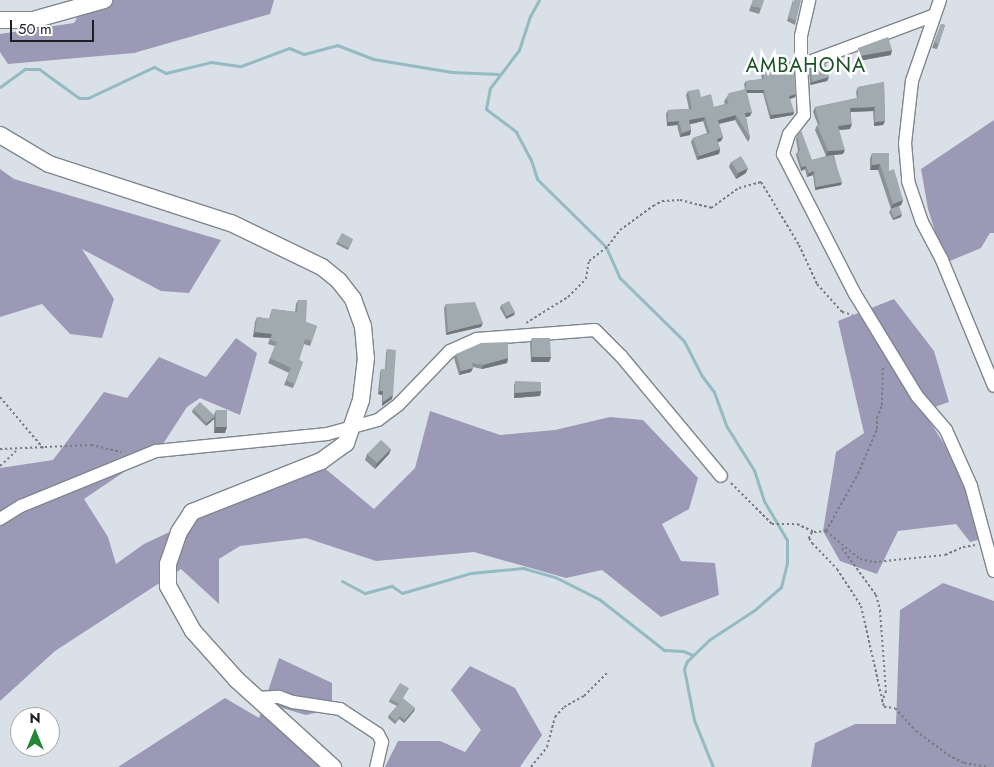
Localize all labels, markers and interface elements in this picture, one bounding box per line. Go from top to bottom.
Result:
scale bar [12,10,96,42]
text: 50 m [18,18,52,40]
district label: AMBAHONA [745,53,867,77]
north arrow [10,707,60,757]
text: N [29,708,41,728]

